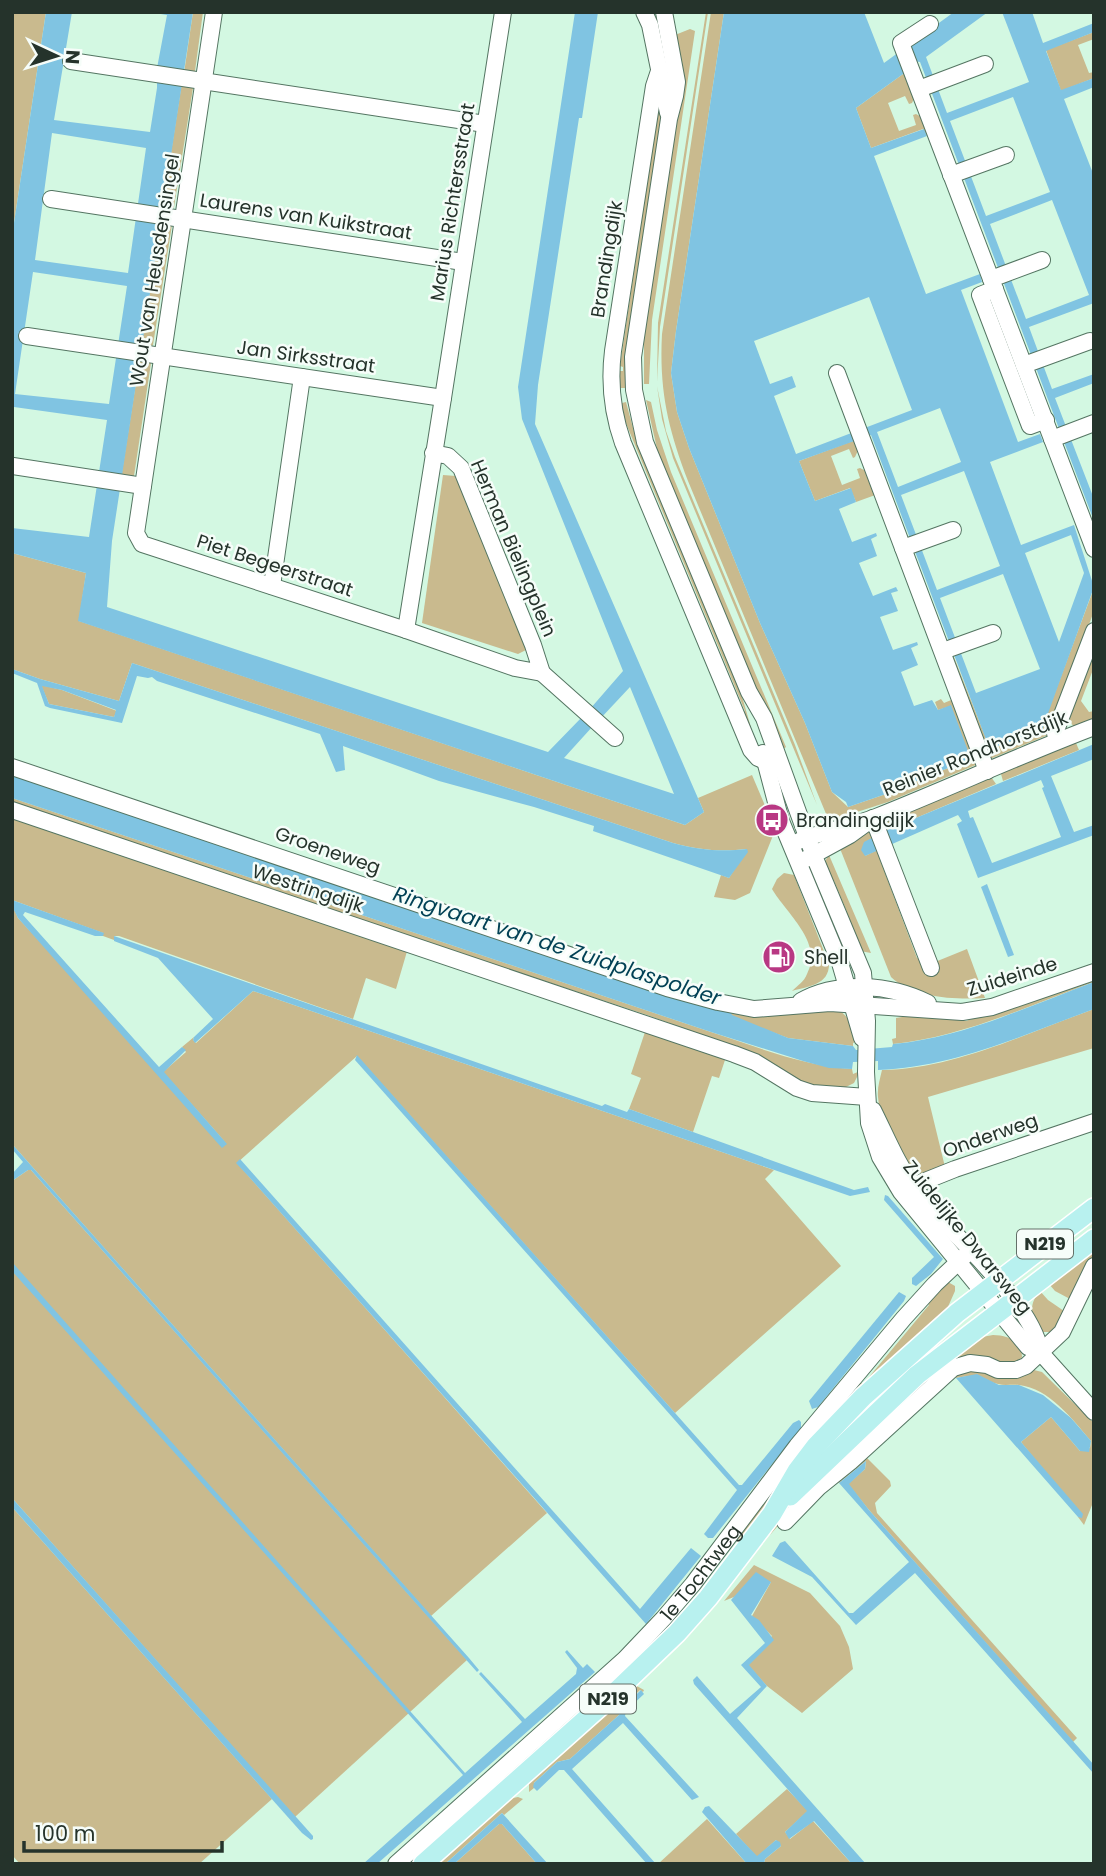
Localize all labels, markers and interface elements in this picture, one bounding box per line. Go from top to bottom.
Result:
north arrow [21,21,91,91]
text: N [58,49,86,65]
street label: Marius Richtersstraat [423,101,482,303]
street label: Wout van Heusdensingel [123,152,186,388]
street label: Laurens van Kuikstraat [198,186,414,247]
street label: Brandingdijk [584,198,629,320]
street label: Jan Sirksstraat [235,333,377,380]
street label: Herman Bielingplein [464,455,563,641]
street label: Piet Begeerstraat [193,527,357,604]
street label: Reinier Rondhorstdijk [878,704,1072,803]
bus stop icon: Brandingdijk [753,801,791,839]
place label: Brandingdijk [796,807,914,834]
street label: Groeneweg [271,820,384,881]
street label: Westringdijk [249,858,367,919]
water label: Ringvaart van de Zuidplaspolder [389,879,726,1013]
fuel station icon: Shell [760,938,798,976]
place label: Shell [804,944,848,971]
street label: Zuideinde [964,950,1061,1003]
street label: Onderweg [939,1107,1041,1164]
street label: Zuidelijke Dwarsweg [897,1154,1038,1320]
road number: N219 [1017,1230,1073,1259]
street label: 1e Tochtweg [654,1519,747,1627]
road number: N219 [580,1684,636,1714]
scale bar [24,1810,222,1854]
text: 100 m [35,1819,95,1848]

